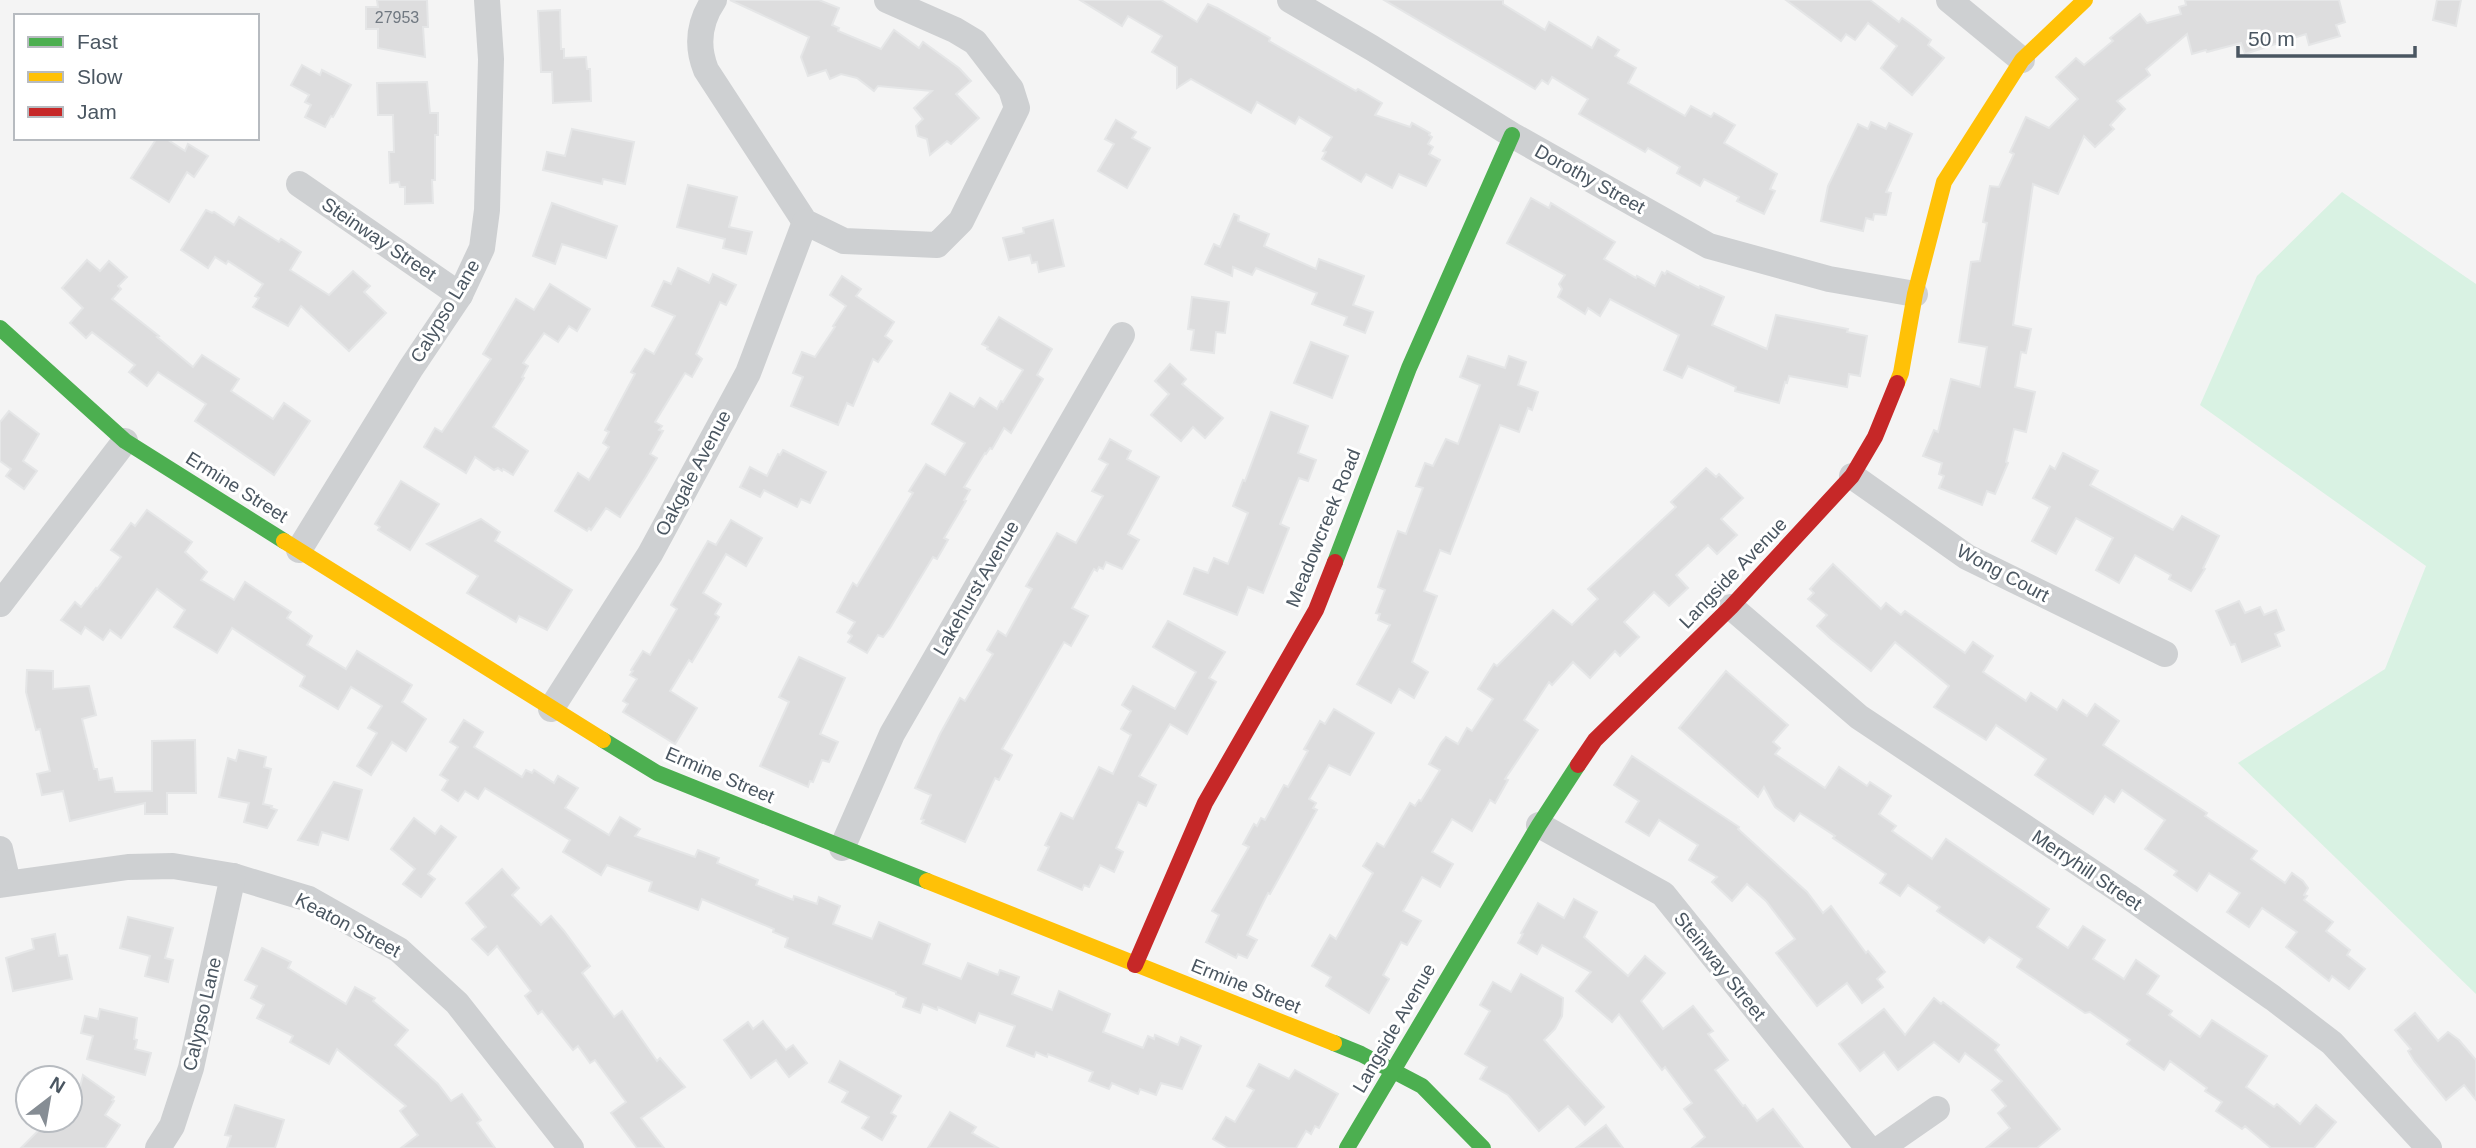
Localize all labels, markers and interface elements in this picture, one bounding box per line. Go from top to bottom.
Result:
house number: 27953 [375,9,419,26]
legend [14,14,259,140]
scale bar [2238,14,2415,58]
text: 50 m [2248,27,2295,50]
text: Fast [77,30,118,53]
text: Slow [77,65,123,88]
text: Jam [77,100,117,123]
street label: Dorothy Street [1531,140,1649,218]
street label: Steinway Street [318,193,441,285]
street label: Calypso Lane [406,256,484,366]
street label: Oakgale Avenue [651,407,735,539]
street label: Meadowcreek Road [1282,446,1364,610]
street label: Ermine Street [182,447,292,527]
street label: Langside Avenue [1675,513,1791,633]
street label: Lakehurst Avenue [929,517,1023,659]
street label: Wong Court [1953,540,2053,606]
street label: Ermine Street [662,743,778,808]
street label: Merryhill Street [2028,826,2146,915]
street label: Keaton Street [292,888,405,962]
street label: Steinway Street [1670,908,1770,1025]
street label: Calypso Lane [179,955,225,1073]
street label: Ermine Street [1188,955,1304,1018]
street label: Langside Avenue [1349,960,1439,1096]
north arrow [14,1064,84,1134]
text: N [46,1072,69,1097]

